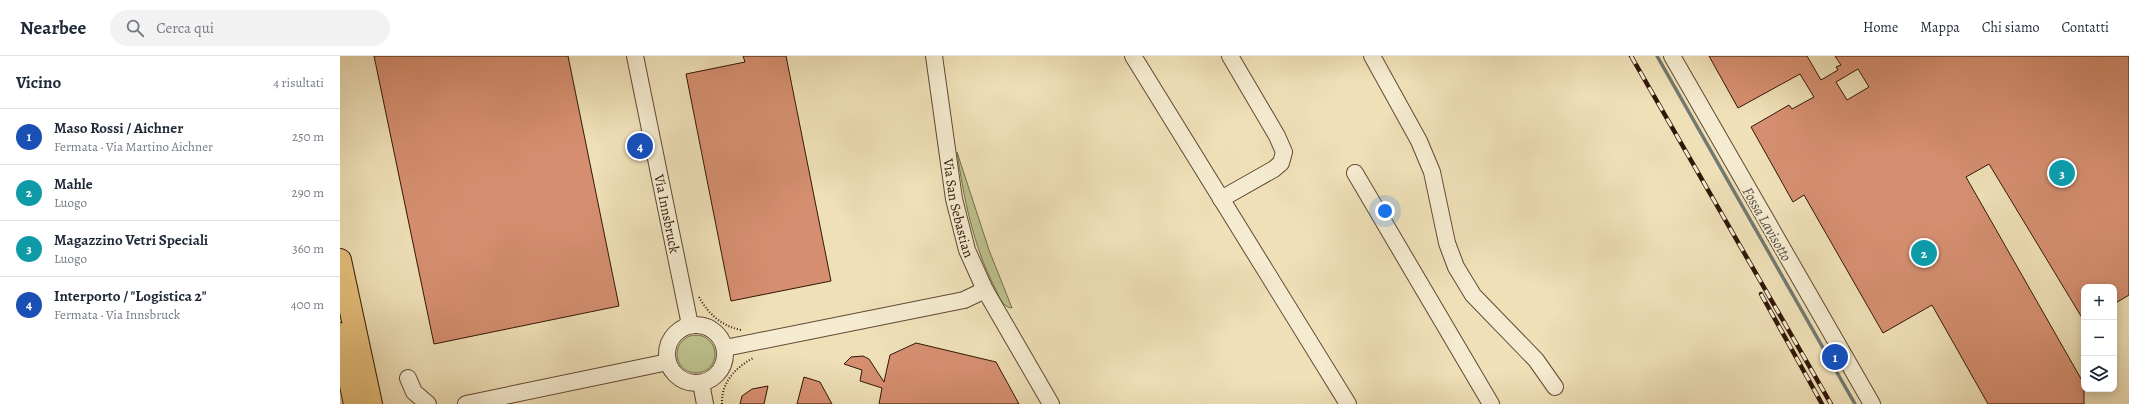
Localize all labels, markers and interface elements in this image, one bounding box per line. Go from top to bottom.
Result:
search box [110,10,390,46]
text: Nearbee [20,15,86,41]
icon: search [124,17,146,39]
text: Cerca qui [156,18,214,38]
text: Home [1863,18,1898,37]
text: Mappa [1920,18,1960,37]
text: Chi siamo [1982,18,2040,37]
text: Contatti [2062,18,2109,37]
text: Vicino [16,71,61,94]
text: 4 risultati [273,74,324,91]
text: Maso Rossi / Aichner [54,118,183,138]
text: 1 [27,128,31,145]
text: 250 m [292,128,324,145]
pin: 4 [627,131,653,161]
text: Fermata · Via Martino Aichner [54,138,213,155]
street label: Via San Sebastian [938,156,978,261]
pin: 3 [2049,158,2075,188]
street label: Via Innsbruck [649,172,684,255]
text: Mahle [54,174,93,194]
water label: Fossa Lavisotto [1738,183,1796,265]
text: 2 [26,184,32,201]
text: 290 m [292,184,324,201]
text: Luogo [54,194,87,211]
your location [1375,201,1395,221]
text: Magazzino Vetri Speciali [54,230,208,250]
pin: 2 [1911,238,1937,268]
text: 3 [26,240,32,257]
text: 360 m [292,240,324,257]
text: Luogo [54,250,87,267]
map controls [2081,284,2117,392]
button: + [2081,284,2117,320]
text: Interporto / "Logistica 2" [54,286,207,306]
text: 4 [26,296,32,313]
text: 400 m [291,296,324,313]
text: Fermata · Via Innsbruck [54,306,180,323]
button: − [2081,320,2117,356]
pin: 1 [1822,342,1848,372]
button: layers [2081,356,2117,392]

